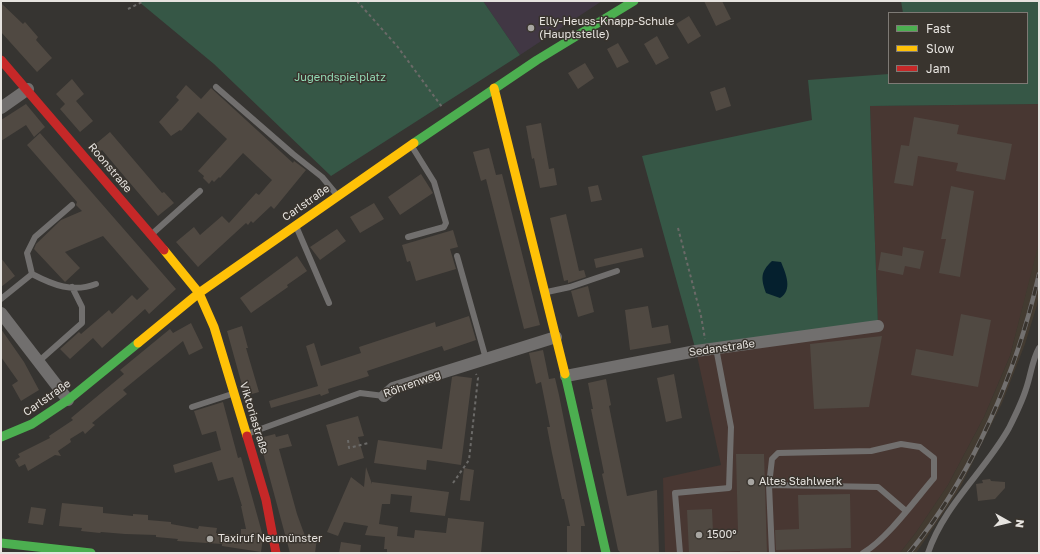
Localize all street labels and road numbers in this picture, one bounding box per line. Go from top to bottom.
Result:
street label: Roonstraße [85,141,135,195]
street label: Carlstraße [280,182,332,224]
street label: Sedanstraße [688,337,756,359]
street label: Röhrenweg [382,368,442,400]
street label: Carlstraße [21,377,73,419]
street label: Viktoriastraße [237,380,271,456]

